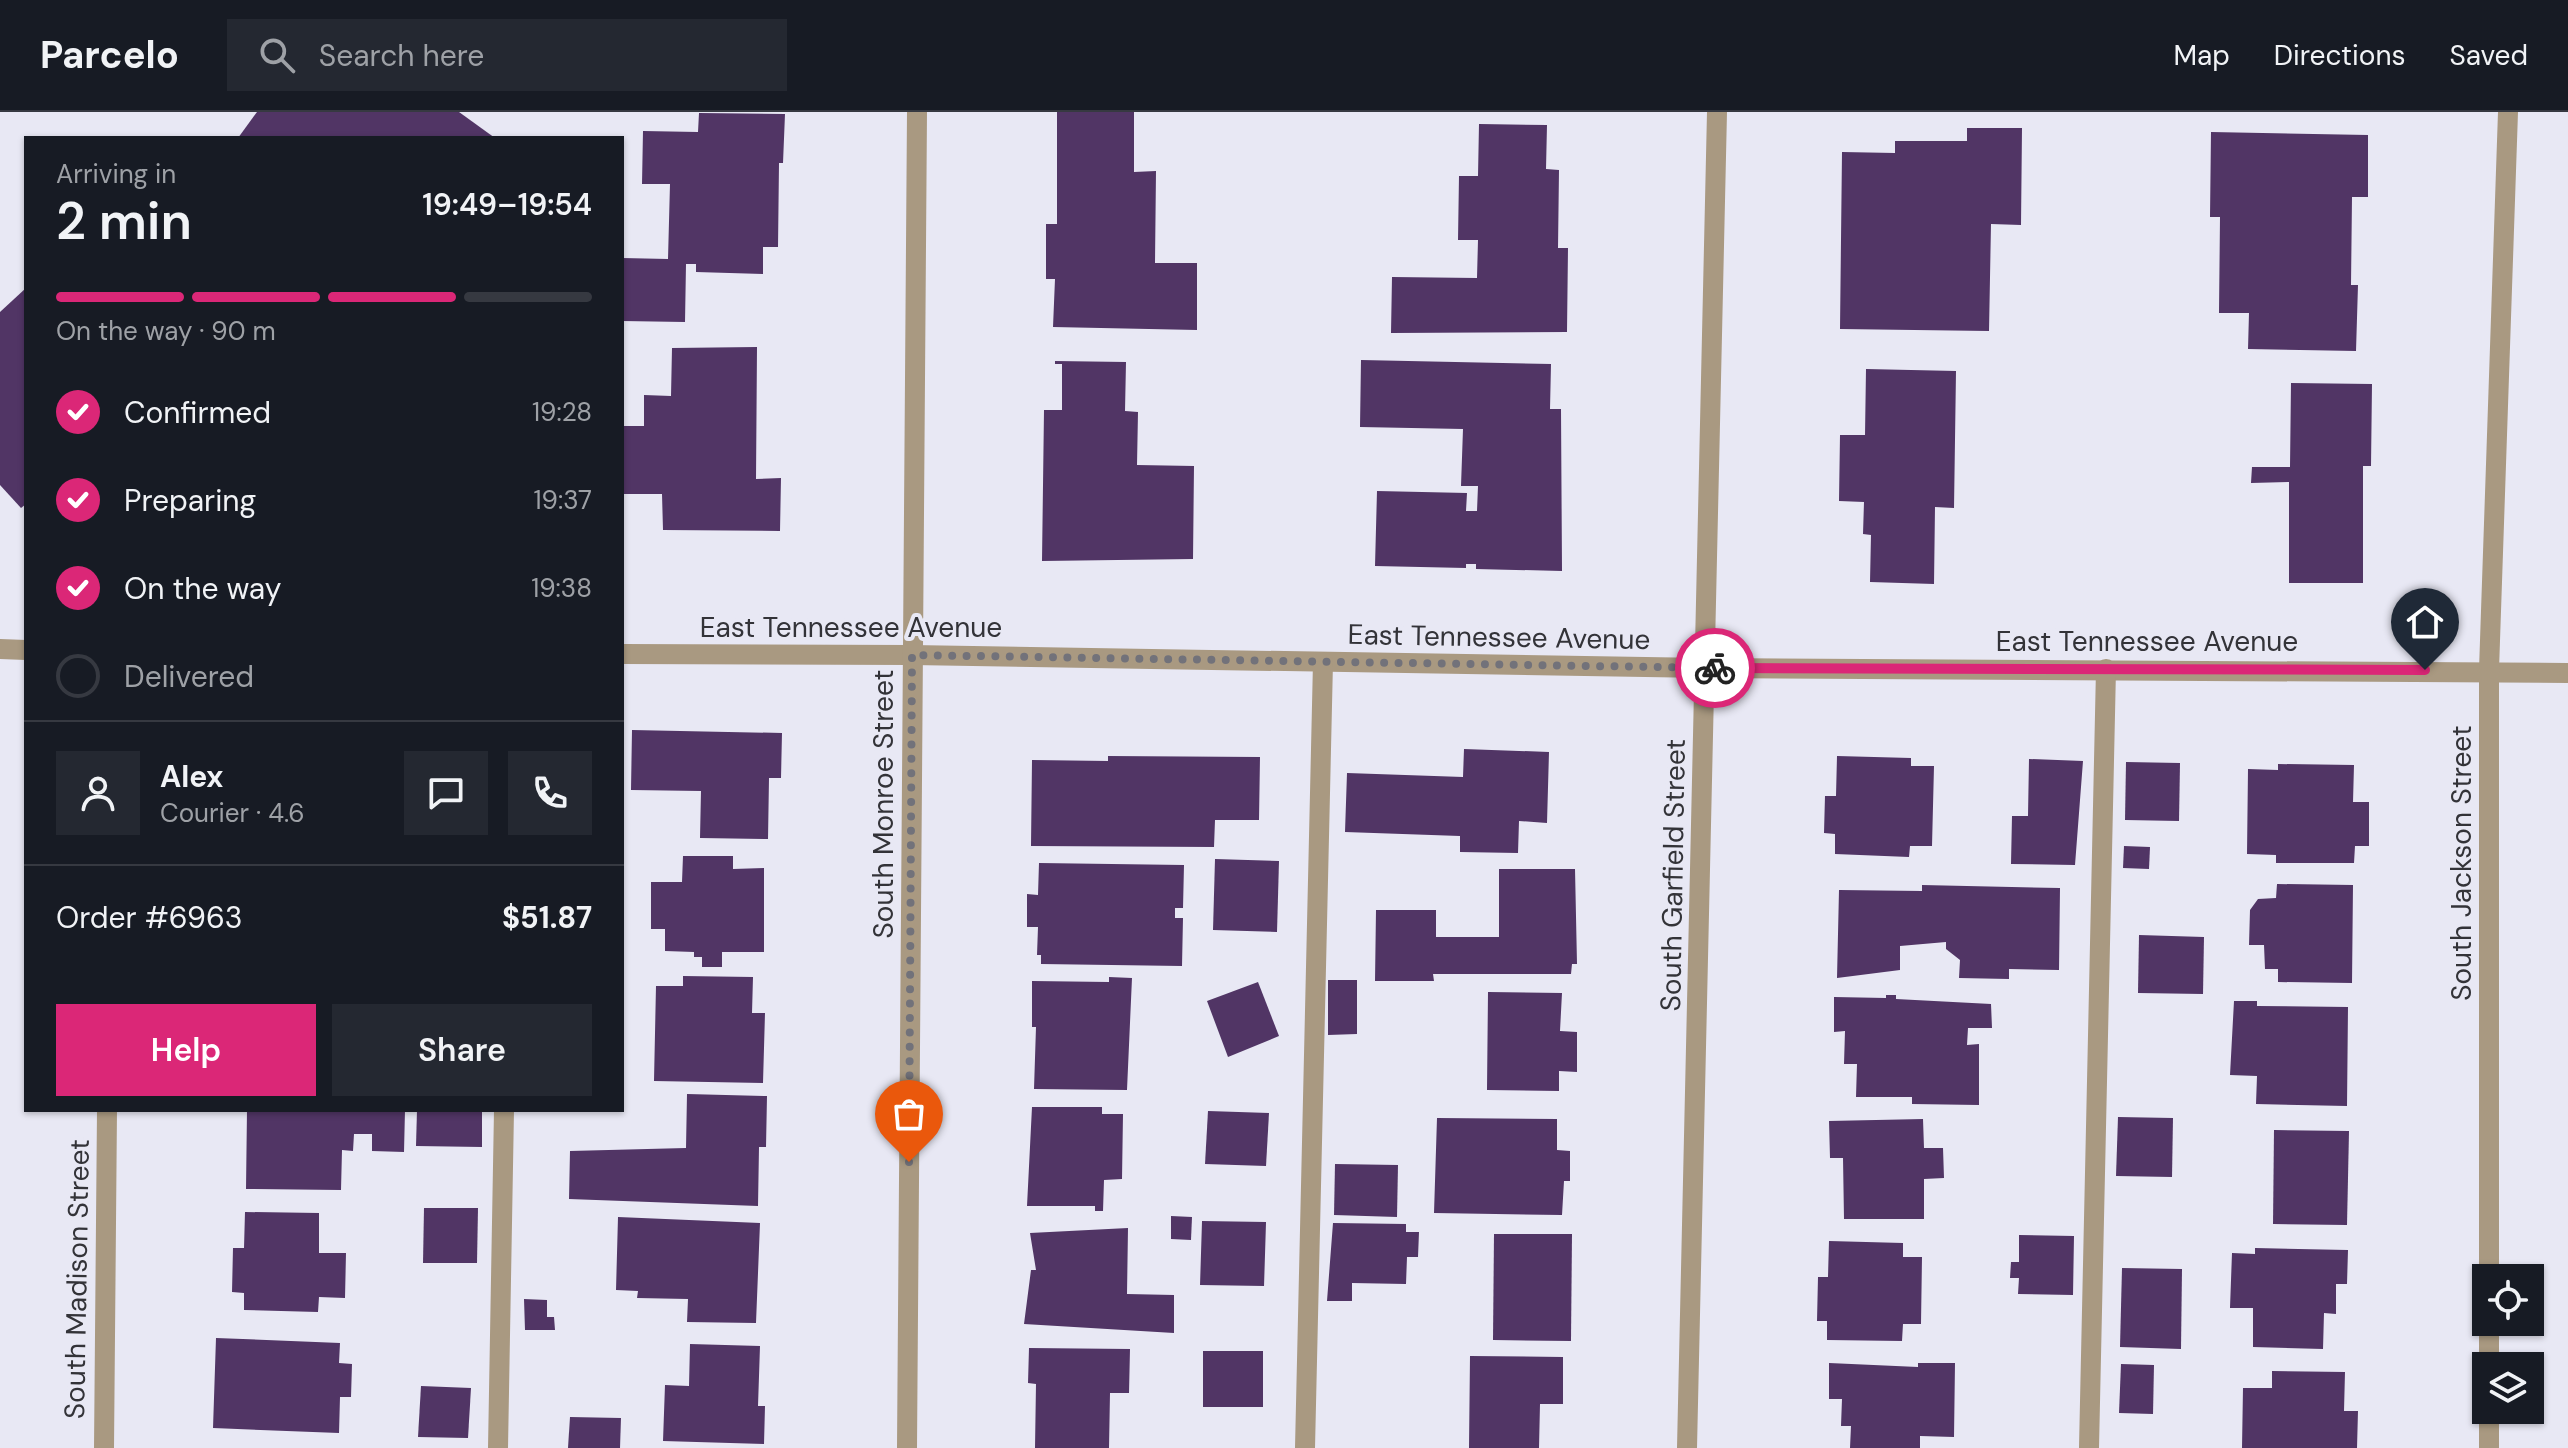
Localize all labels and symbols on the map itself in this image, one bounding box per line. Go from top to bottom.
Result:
pin [2391,588,2459,670]
street label: East Tennessee Avenue [700,609,1002,646]
street label: East Tennessee Avenue [1347,616,1651,658]
street label: East Tennessee Avenue [1996,623,2298,660]
courier [1675,628,1755,708]
street label: South Monroe Street [865,670,902,938]
street label: South Jackson Street [2443,725,2480,1001]
street label: South Garfield Street [1652,738,1694,1012]
pin [875,1080,943,1162]
street label: South Madison Street [56,1139,98,1419]

